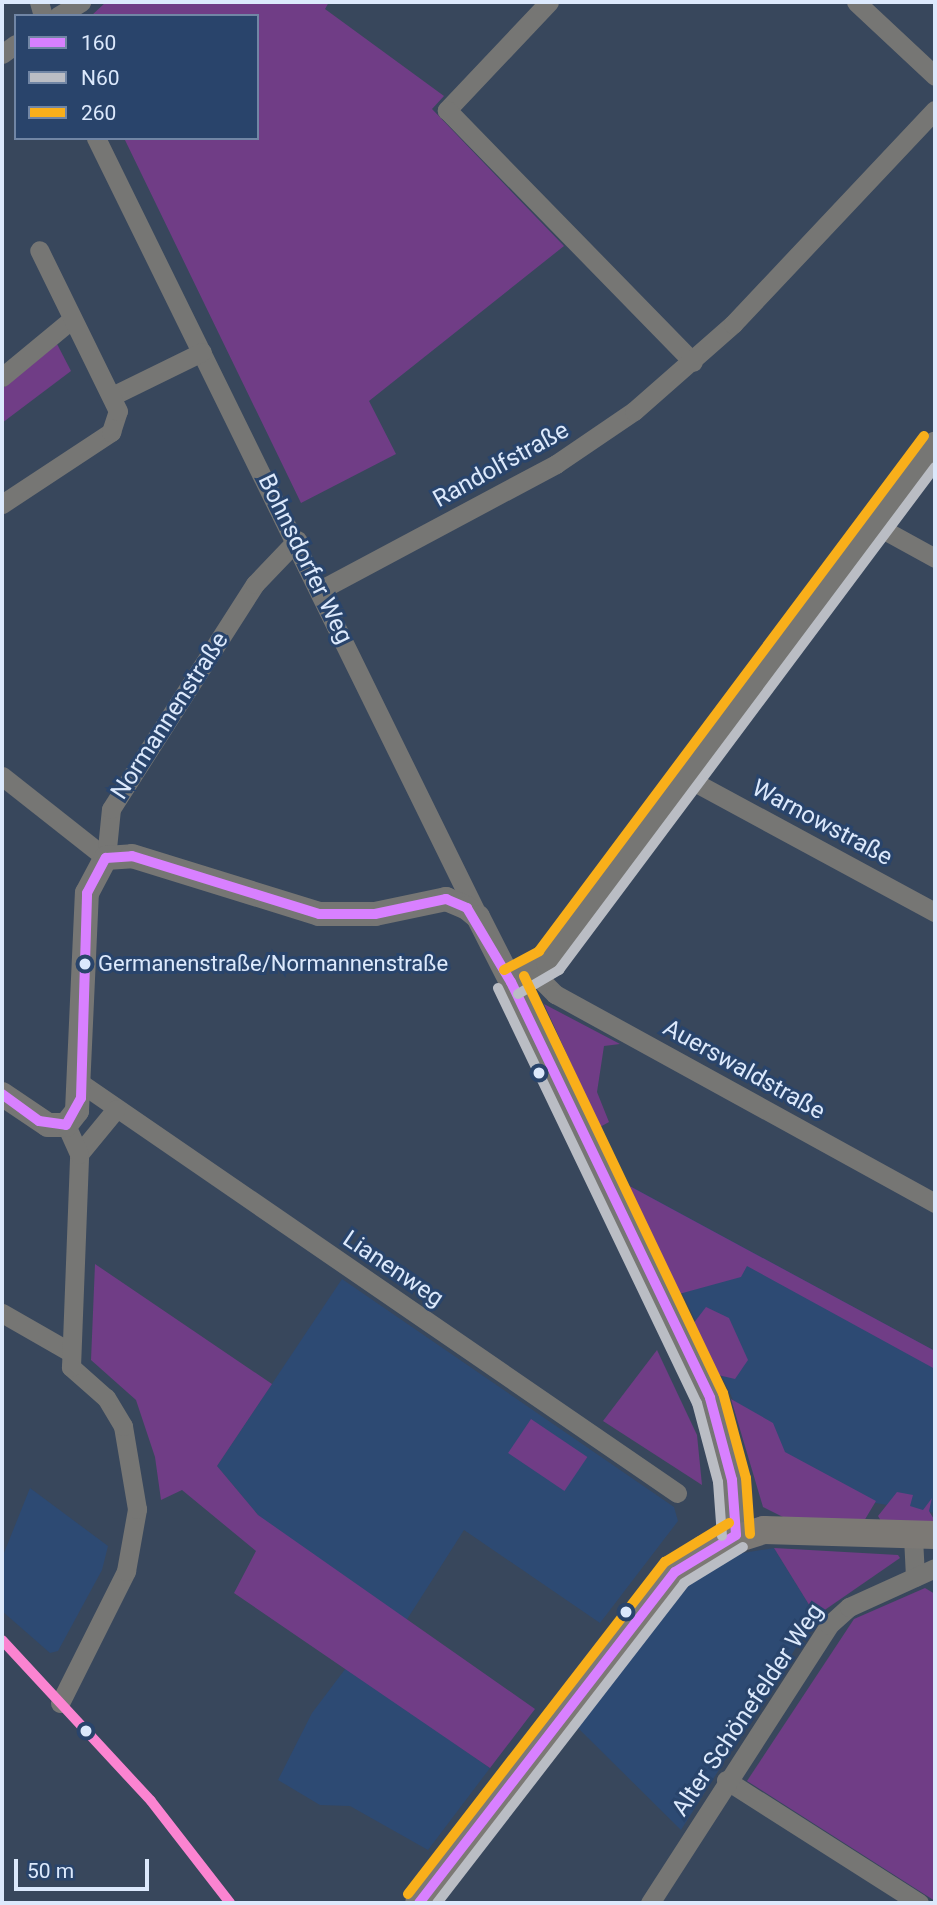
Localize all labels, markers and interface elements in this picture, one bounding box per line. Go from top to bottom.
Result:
legend [14,14,259,140]
text: 160 [81,31,116,55]
text: N60 [81,66,120,90]
text: 260 [81,101,116,125]
street label: Randolfstraße [428,416,574,514]
street label: Bohnsdorfer Weg [251,470,359,648]
street label: Normannenstraße [105,627,235,805]
street label: Warnowstraße [747,774,897,872]
place label: Germanenstraße/Normannenstraße [98,951,448,977]
marker: Germanenstraße/Normannenstraße [78,957,92,971]
street label: Auerswaldstraße [658,1014,830,1126]
unlabelled marker [532,1066,546,1080]
street label: Lianenweg [337,1225,449,1313]
street label: Alter Schönefelder Weg [666,1598,830,1822]
unlabelled marker [619,1605,633,1619]
unlabelled marker [79,1724,93,1738]
scale bar [18,1846,152,1890]
text: 50 m [27,1859,74,1883]

